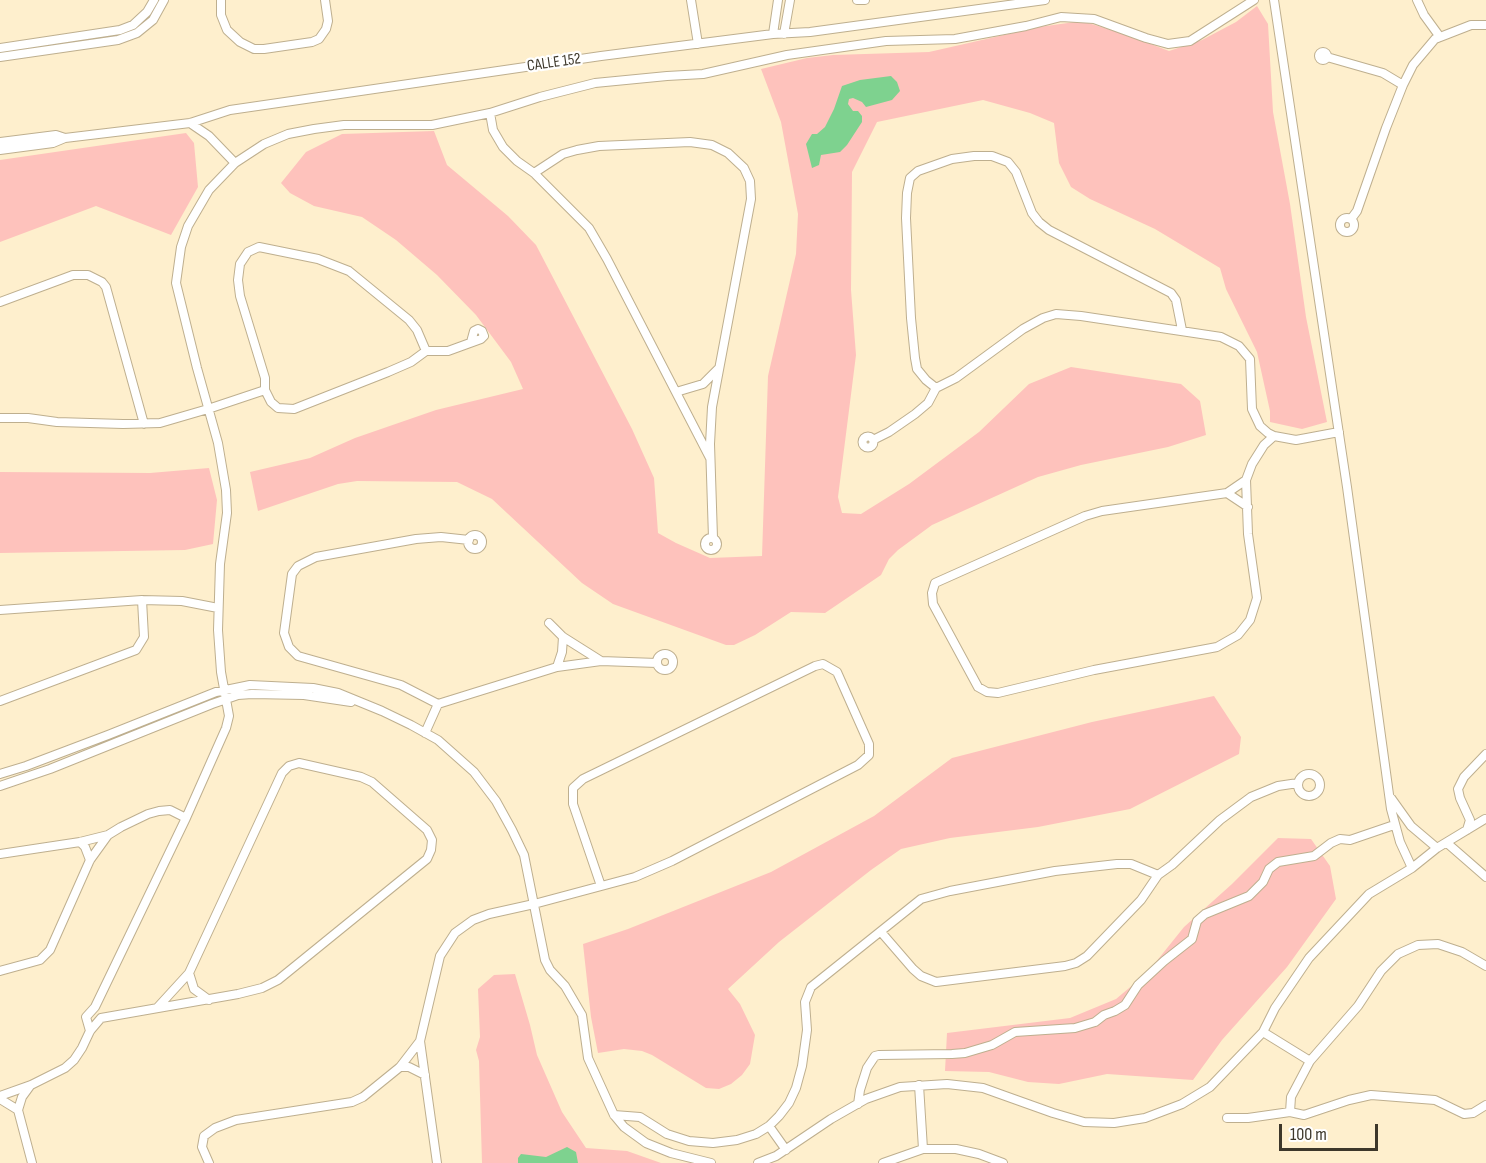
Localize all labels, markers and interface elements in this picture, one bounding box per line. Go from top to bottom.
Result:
street label: CALLE 152 [526,50,582,76]
scale bar [1282,1112,1381,1150]
text: 100 m [1290,1124,1327,1145]

